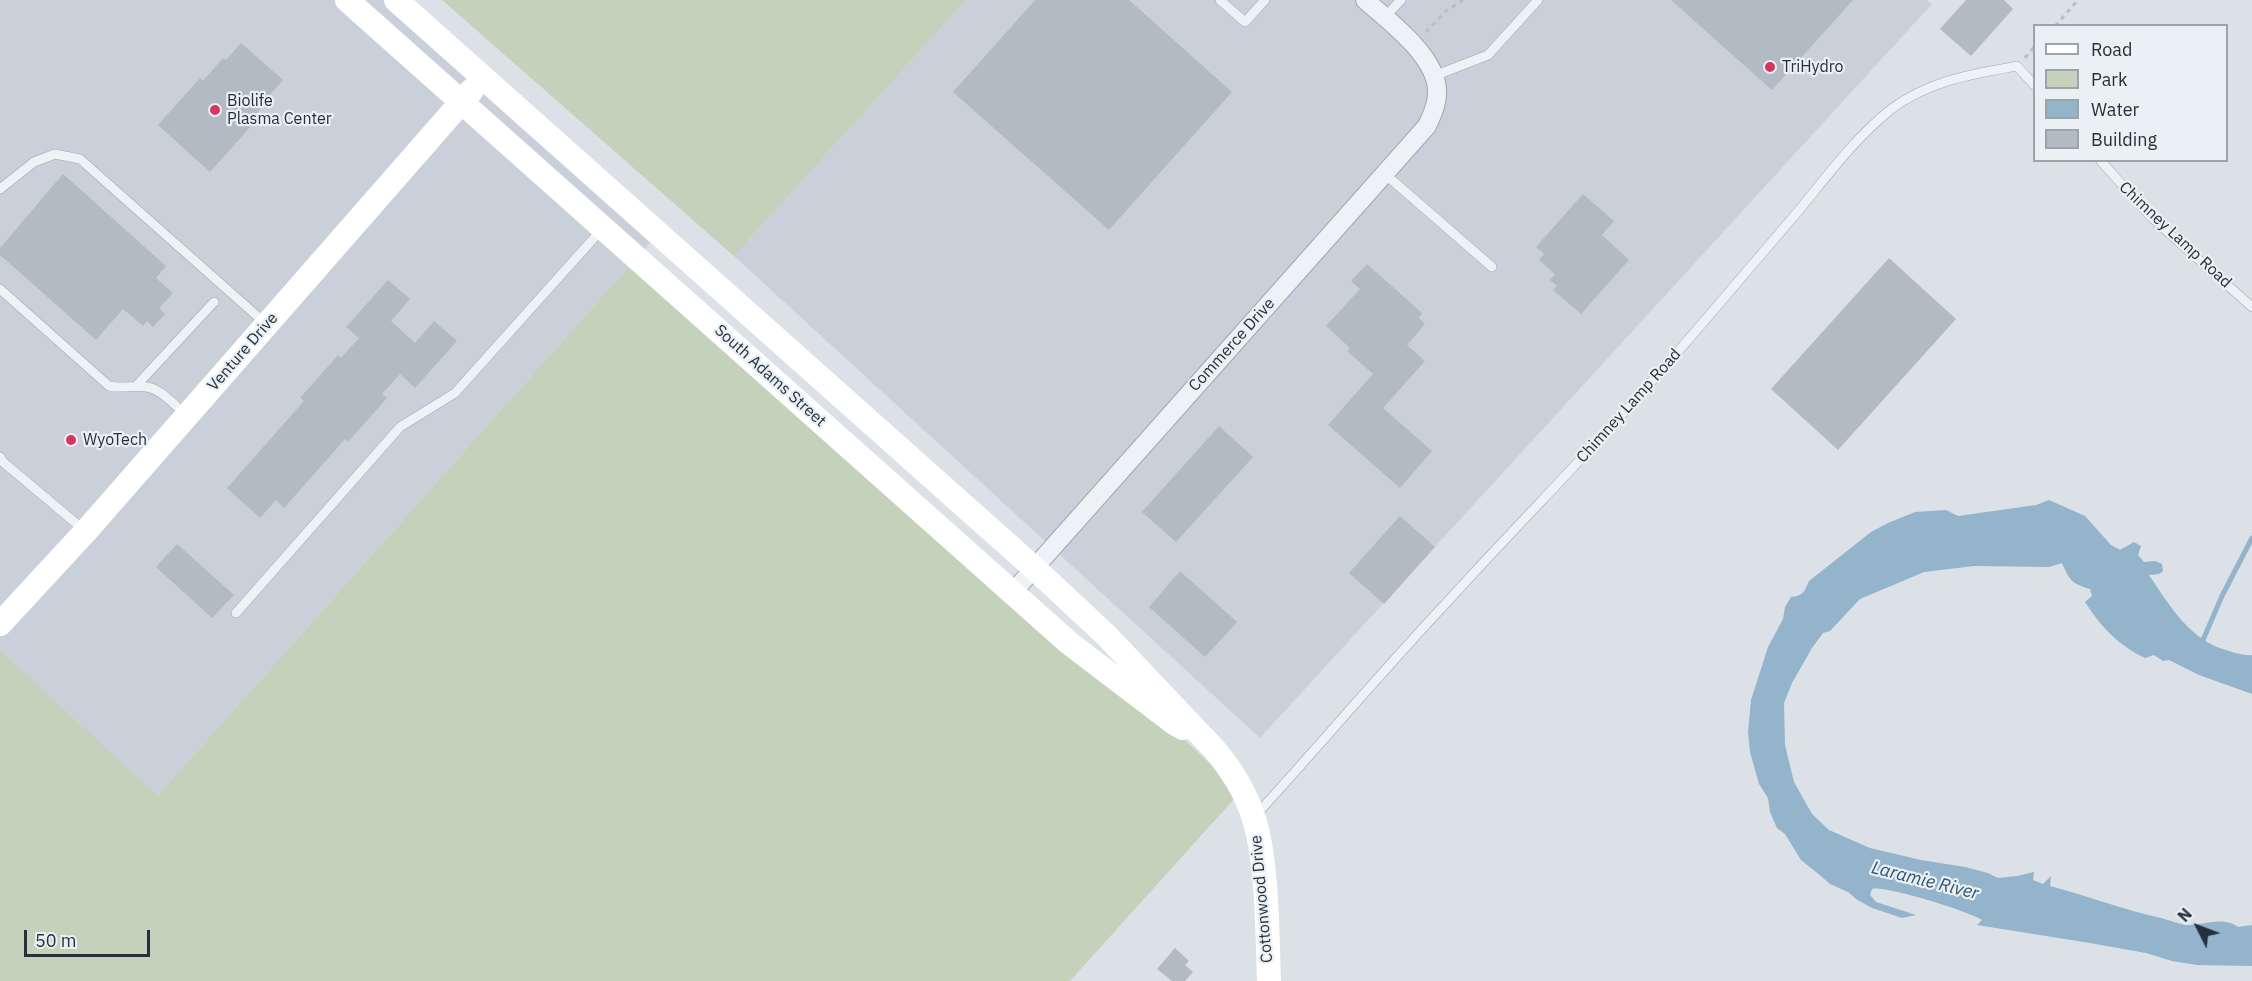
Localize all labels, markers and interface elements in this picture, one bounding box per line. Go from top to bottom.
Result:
legend [2033,24,2228,162]
text: Road [2091,38,2132,61]
place label: TriHydro [1782,57,1844,77]
marker: TriHydro [1763,60,1777,74]
text: Park [2091,68,2127,91]
place label: Biolife Plasma Center [227,91,332,129]
text: Water [2091,98,2139,121]
marker: Biolife Plasma Center [208,103,222,117]
text: Building [2091,128,2157,151]
street label: Chimney Lamp Road [2115,178,2235,292]
street label: Commerce Drive [1185,294,1279,396]
street label: Venture Drive [204,309,282,395]
street label: South Adams Street [710,321,830,431]
street label: Chimney Lamp Road [1573,345,1685,467]
place label: WyoTech [83,430,147,450]
marker: WyoTech [64,433,78,447]
street label: Cottonwood Drive [1247,834,1277,964]
water label: Laramie River [1869,857,1981,905]
north arrow [2168,897,2228,957]
text: N [2173,904,2196,926]
scale bar [27,918,153,956]
text: 50 m [35,929,77,952]

